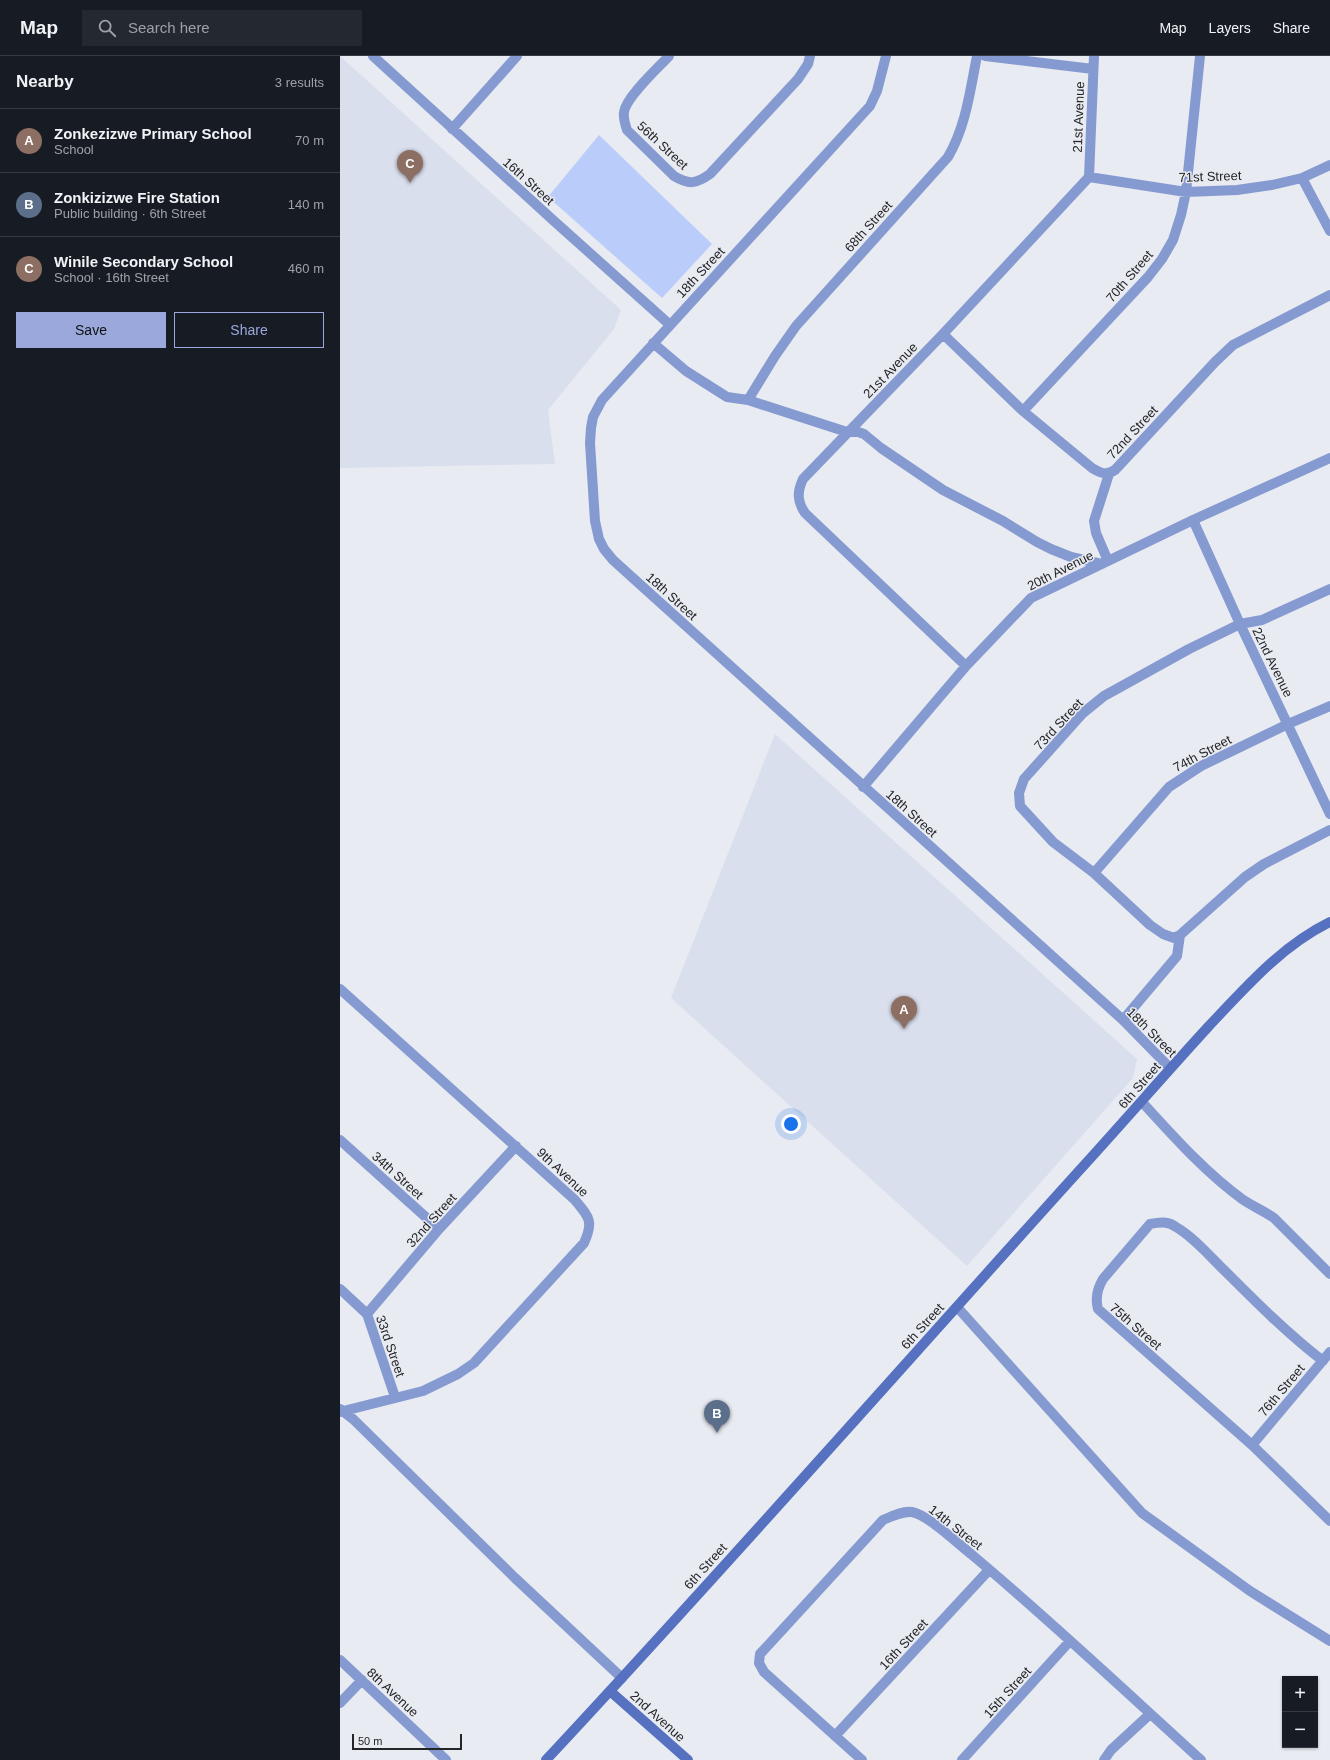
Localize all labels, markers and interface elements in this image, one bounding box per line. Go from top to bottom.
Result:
search box [82,10,362,46]
text: Map [20,17,58,38]
icon: search [96,17,118,39]
text: Search here [128,19,210,36]
text: Map [1159,20,1187,36]
text: Layers [1209,20,1251,36]
text: Share [1273,20,1310,36]
text: Nearby [16,72,74,91]
text: 3 results [275,75,324,90]
street label: 21st Avenue [1070,81,1087,153]
street label: 56th Street [634,118,691,173]
text: Zonkezizwe Primary School [54,125,252,142]
text: A [24,133,34,148]
text: 70 m [295,133,324,148]
text: School [54,142,94,157]
pin: C [397,150,423,183]
street label: 16th Street [500,155,558,208]
street label: 71st Street [1178,168,1242,185]
text: Zonkizizwe Fire Station [54,189,220,206]
text: B [24,197,34,212]
text: 140 m [288,197,324,212]
street label: 68th Street [842,197,895,255]
text: Public building · 6th Street [54,206,206,221]
street label: 18th Street [673,244,728,301]
street label: 70th Street [1103,247,1156,305]
text: Winile Secondary School [54,253,233,270]
text: C [24,261,34,276]
text: 460 m [288,261,324,276]
text: School · 16th Street [54,270,169,285]
button: Save [16,312,166,348]
button: Share [174,312,324,348]
street label: 21st Avenue [860,339,921,401]
street label: 72nd Street [1104,402,1161,462]
street label: 20th Avenue [1025,547,1096,593]
street label: 18th Street [643,570,701,623]
street label: 22nd Avenue [1249,625,1296,700]
street label: 73rd Street [1031,695,1086,753]
street label: 74th Street [1171,732,1234,775]
street label: 18th Street [883,787,941,840]
pin: A [891,996,917,1029]
street label: 18th Street [1124,1005,1180,1060]
street label: 6th Street [1115,1059,1164,1112]
your location [781,1114,801,1134]
street label: 9th Avenue [534,1145,591,1200]
street label: 34th Street [369,1149,427,1202]
street label: 32nd Street [403,1190,460,1250]
street label: 6th Street [898,1300,947,1352]
street label: 75th Street [1107,1300,1165,1353]
street label: 33rd Street [373,1313,408,1379]
street label: 76th Street [1255,1361,1308,1420]
pin: B [704,1400,730,1433]
street label: 14th Street [926,1502,986,1553]
street label: 6th Street [681,1540,730,1592]
street label: 16th Street [876,1616,931,1673]
street label: 15th Street [981,1663,1034,1721]
street label: 8th Avenue [364,1665,421,1720]
map controls [1282,1676,1318,1748]
button: + [1282,1676,1318,1712]
street label: 2nd Avenue [627,1688,688,1745]
button: − [1282,1712,1318,1748]
scale bar [352,1732,462,1751]
text: 50 m [358,1735,382,1747]

